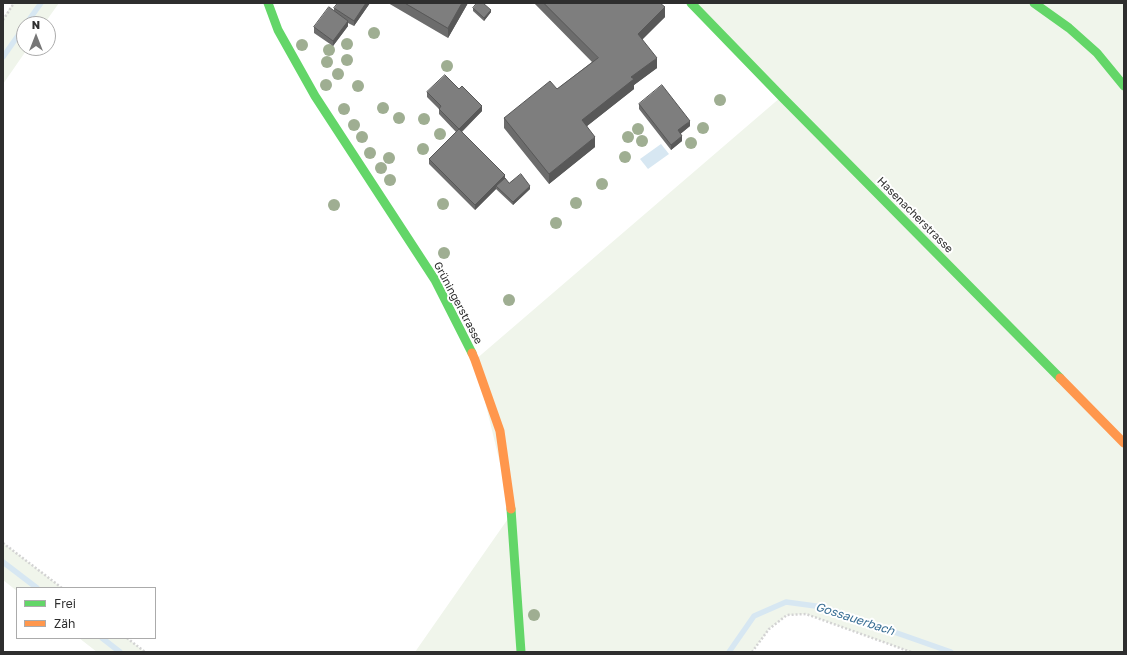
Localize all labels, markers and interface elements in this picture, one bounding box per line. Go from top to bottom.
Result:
north arrow [16,16,56,56]
text: N [32,18,40,31]
street label: Hasenacherstrasse [874,174,956,256]
street label: Grüningerstrasse [431,260,485,346]
legend [16,587,156,639]
text: Frei [54,596,76,611]
water label: Gossauerbach [814,599,896,639]
text: Zäh [54,616,75,631]

